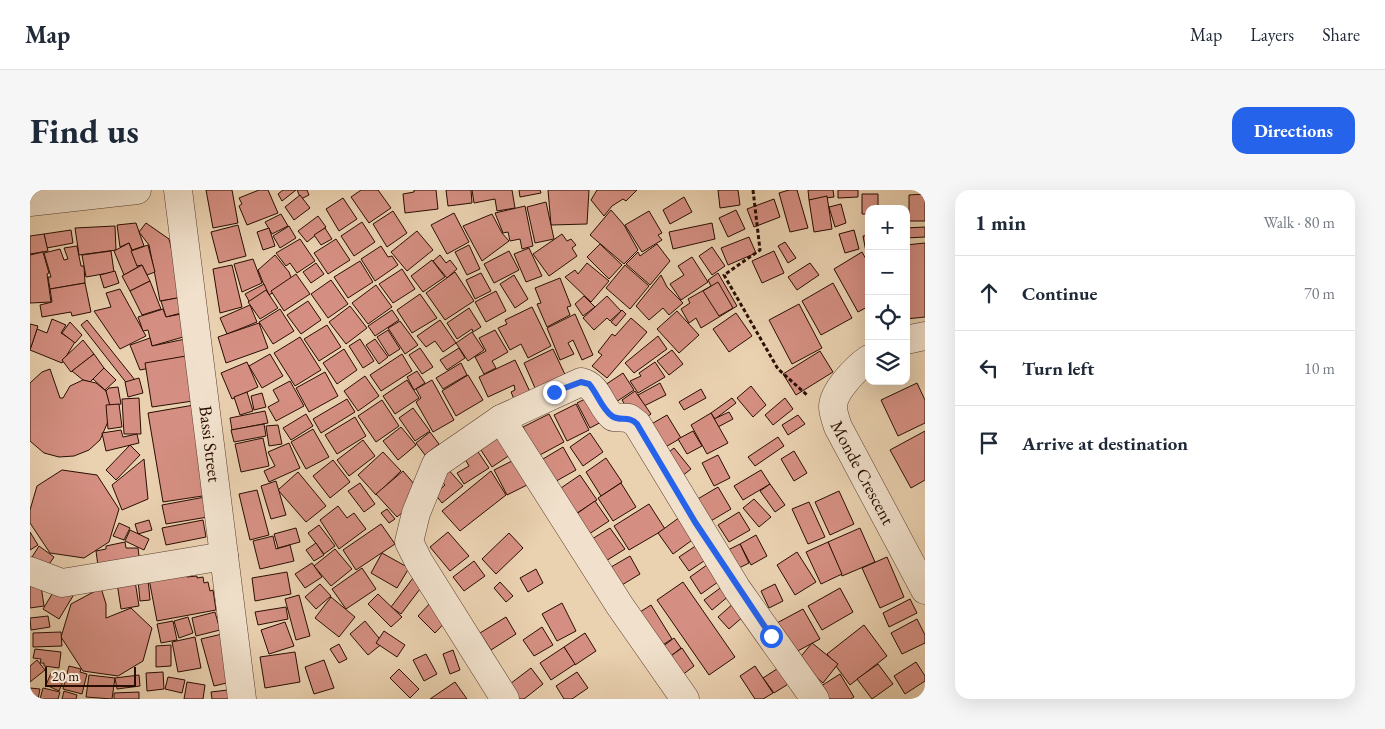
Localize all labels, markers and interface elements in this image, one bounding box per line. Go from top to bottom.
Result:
text: Map [25,19,70,50]
text: Map [1190,23,1222,46]
text: Layers [1250,23,1294,46]
text: Share [1322,23,1360,46]
button: Directions [1232,107,1355,154]
text: Find us [30,108,139,153]
map controls [865,205,910,385]
button: + [865,205,910,250]
text: 1 min [975,209,1026,236]
text: Walk · 80 m [1264,212,1335,233]
button: − [865,250,910,295]
icon: ahead [975,279,1003,307]
text: Continue [1022,281,1097,306]
text: 70 m [1304,283,1335,304]
button: locate [865,295,910,340]
button: layers [865,340,910,385]
icon: left [975,354,1003,382]
text: Turn left [1022,356,1094,381]
text: 10 m [1304,358,1335,379]
route end [543,381,566,404]
street label: Bassi Street [194,404,227,484]
street label: Monde Crescent [826,416,900,529]
icon: arrive [975,429,1003,457]
text: Arrive at destination [1022,431,1188,456]
route start [760,625,783,648]
scale bar [45,664,136,687]
text: 20 m [52,667,79,685]

